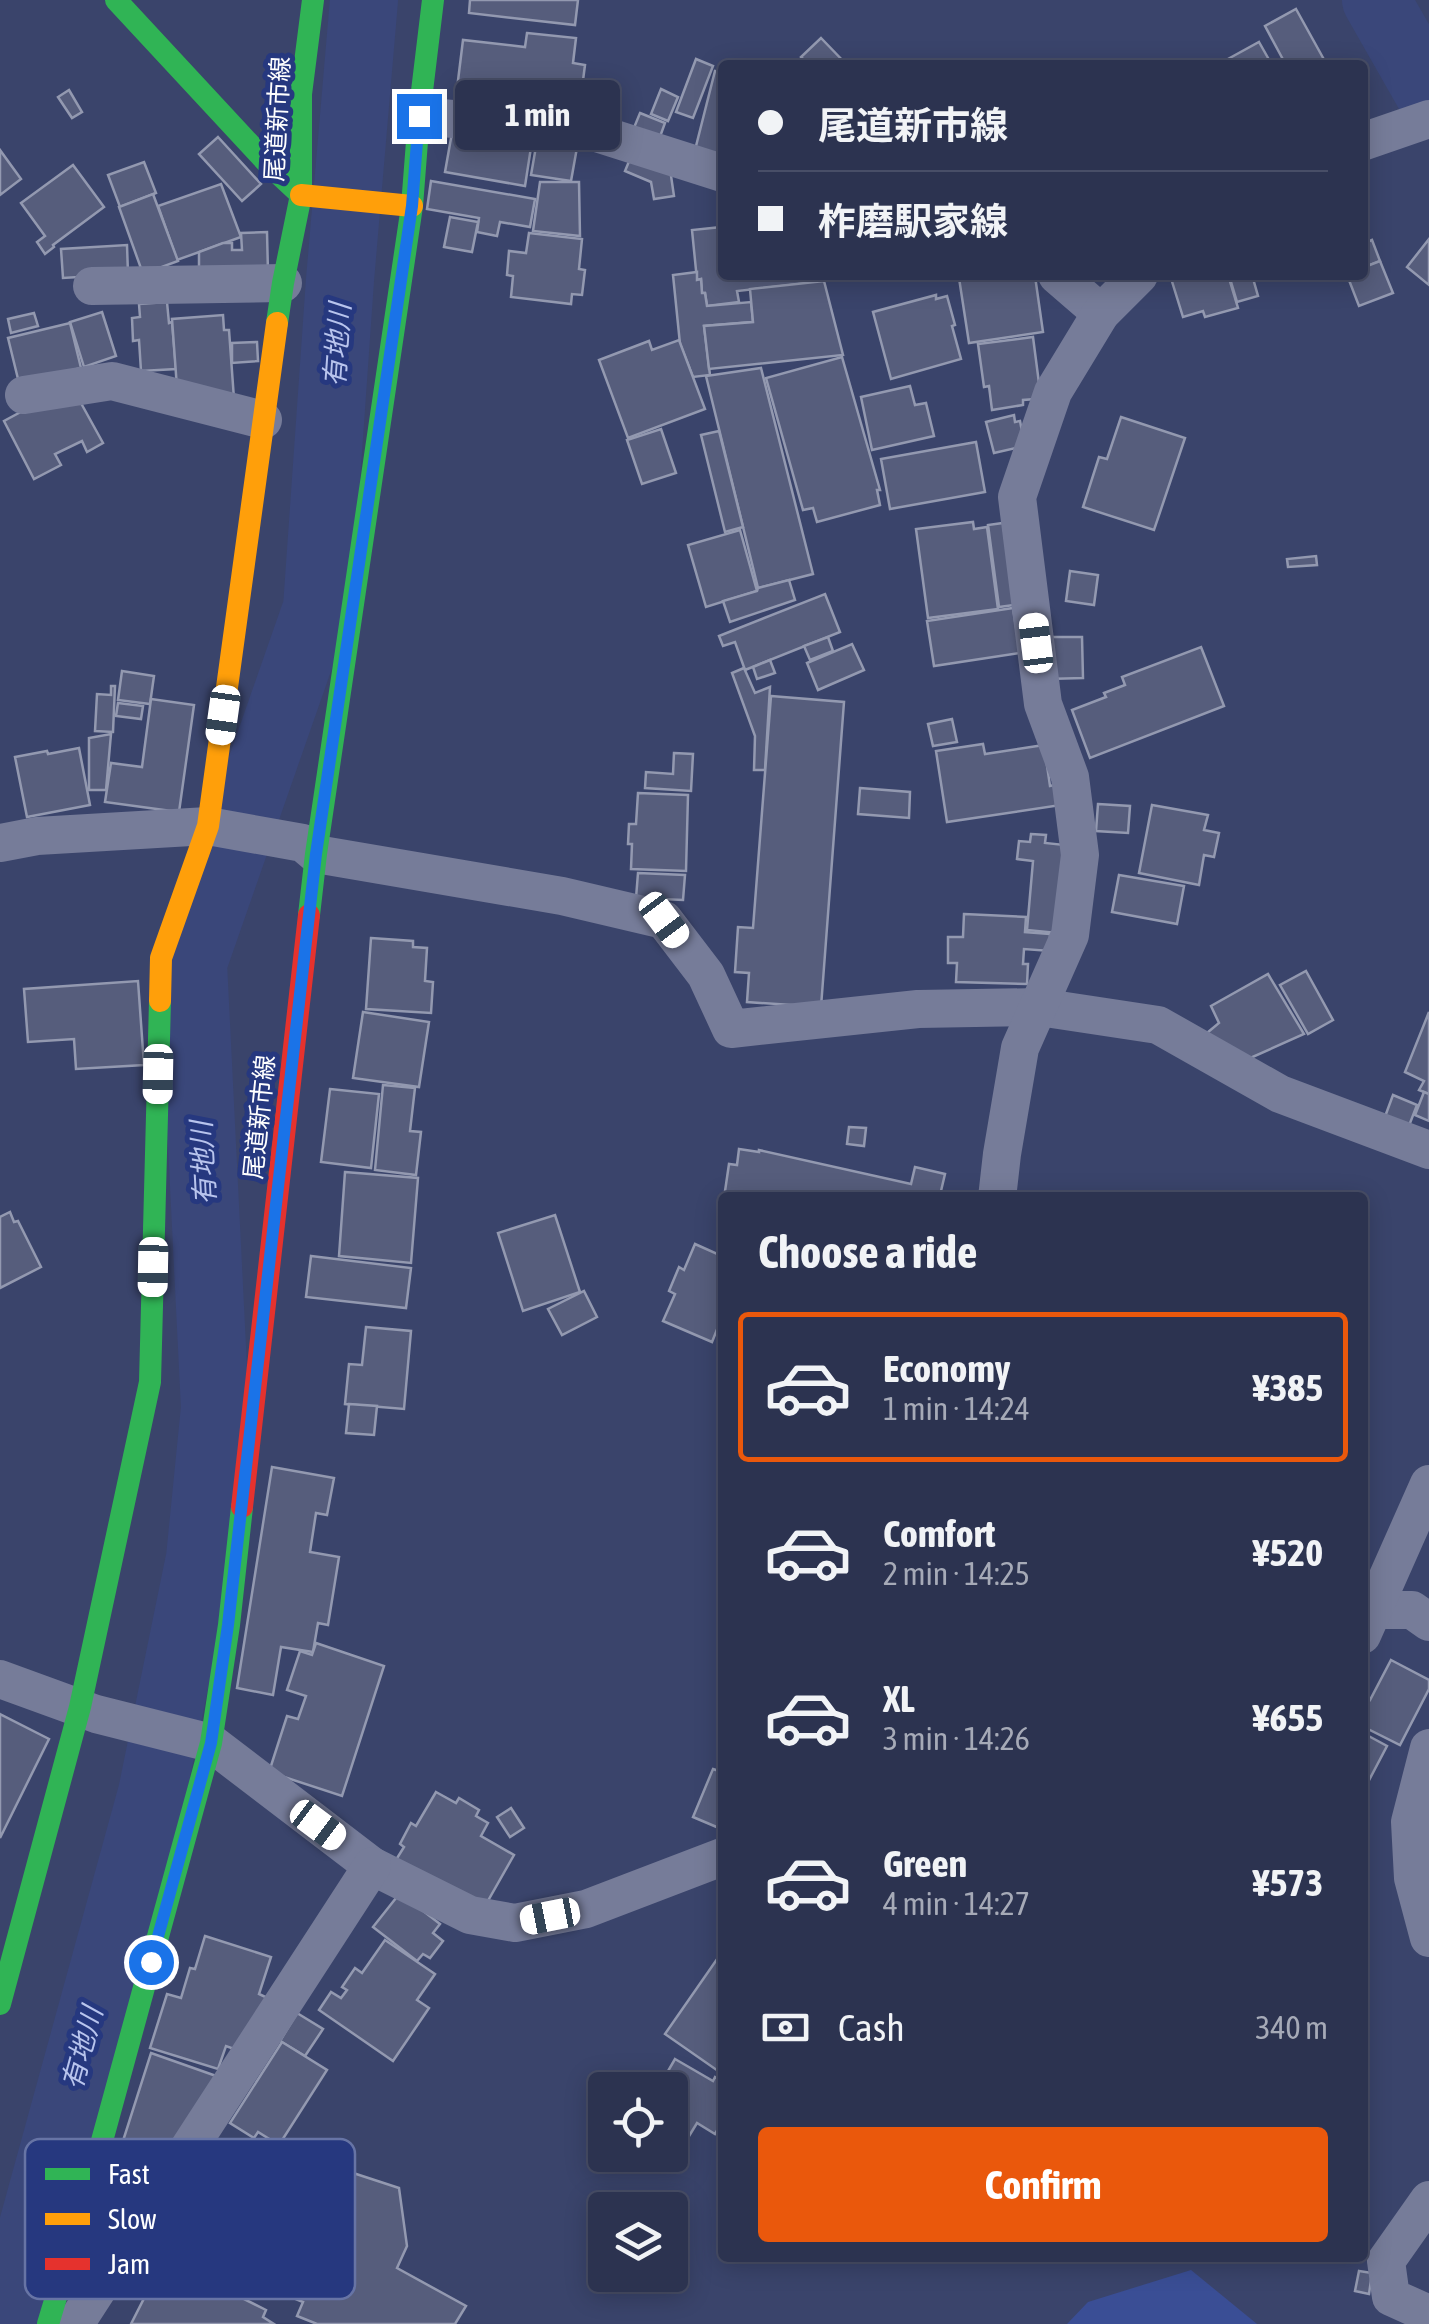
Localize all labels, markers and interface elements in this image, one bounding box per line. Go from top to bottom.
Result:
street label: 尾道新市線 [260,56,294,182]
callout: 1 min [454,81,619,151]
route end [397,94,442,139]
text: 1 min [505,96,570,133]
text: 尾道新市線 [818,104,1008,147]
text: 柞磨駅家線 [818,200,1008,243]
water label: 有地川 [318,299,356,388]
car [1017,611,1055,675]
car [204,683,242,747]
car [634,887,694,953]
car [142,1044,174,1104]
street label: 尾道新市線 [239,1053,279,1181]
water label: 有地川 [185,1117,221,1206]
text: Choose a ride [758,1226,977,1278]
car [137,1237,169,1297]
icon: car [763,1342,853,1432]
text: Economy [883,1347,1010,1390]
text: ¥385 [1253,1366,1323,1409]
text: 1 min · 14:24 [883,1390,1030,1427]
icon: car [763,1507,853,1597]
text: Comfort [883,1512,995,1555]
text: ¥520 [1253,1531,1323,1574]
text: 2 min · 14:25 [883,1555,1030,1592]
icon: car [763,1672,853,1762]
text: XL [883,1677,915,1720]
text: ¥655 [1253,1696,1323,1739]
text: 3 min · 14:26 [883,1720,1030,1757]
car [285,1795,351,1855]
icon: car [763,1837,853,1927]
text: Green [883,1842,967,1885]
text: ¥573 [1253,1861,1323,1904]
text: 4 min · 14:27 [883,1885,1030,1922]
car [518,1896,582,1936]
route start [129,1940,174,1985]
water label: 有地川 [56,2000,109,2093]
icon: cash [758,2000,813,2055]
text: Cash [838,2006,905,2049]
text: 340 m [1255,2009,1328,2046]
map controls [588,2072,688,2292]
button: locate [588,2072,688,2172]
button: Confirm [758,2127,1328,2242]
legend [25,2139,355,2299]
text: Fast [108,2158,150,2190]
button: layers [588,2192,688,2292]
text: Slow [108,2203,157,2235]
text: Jam [108,2248,150,2280]

